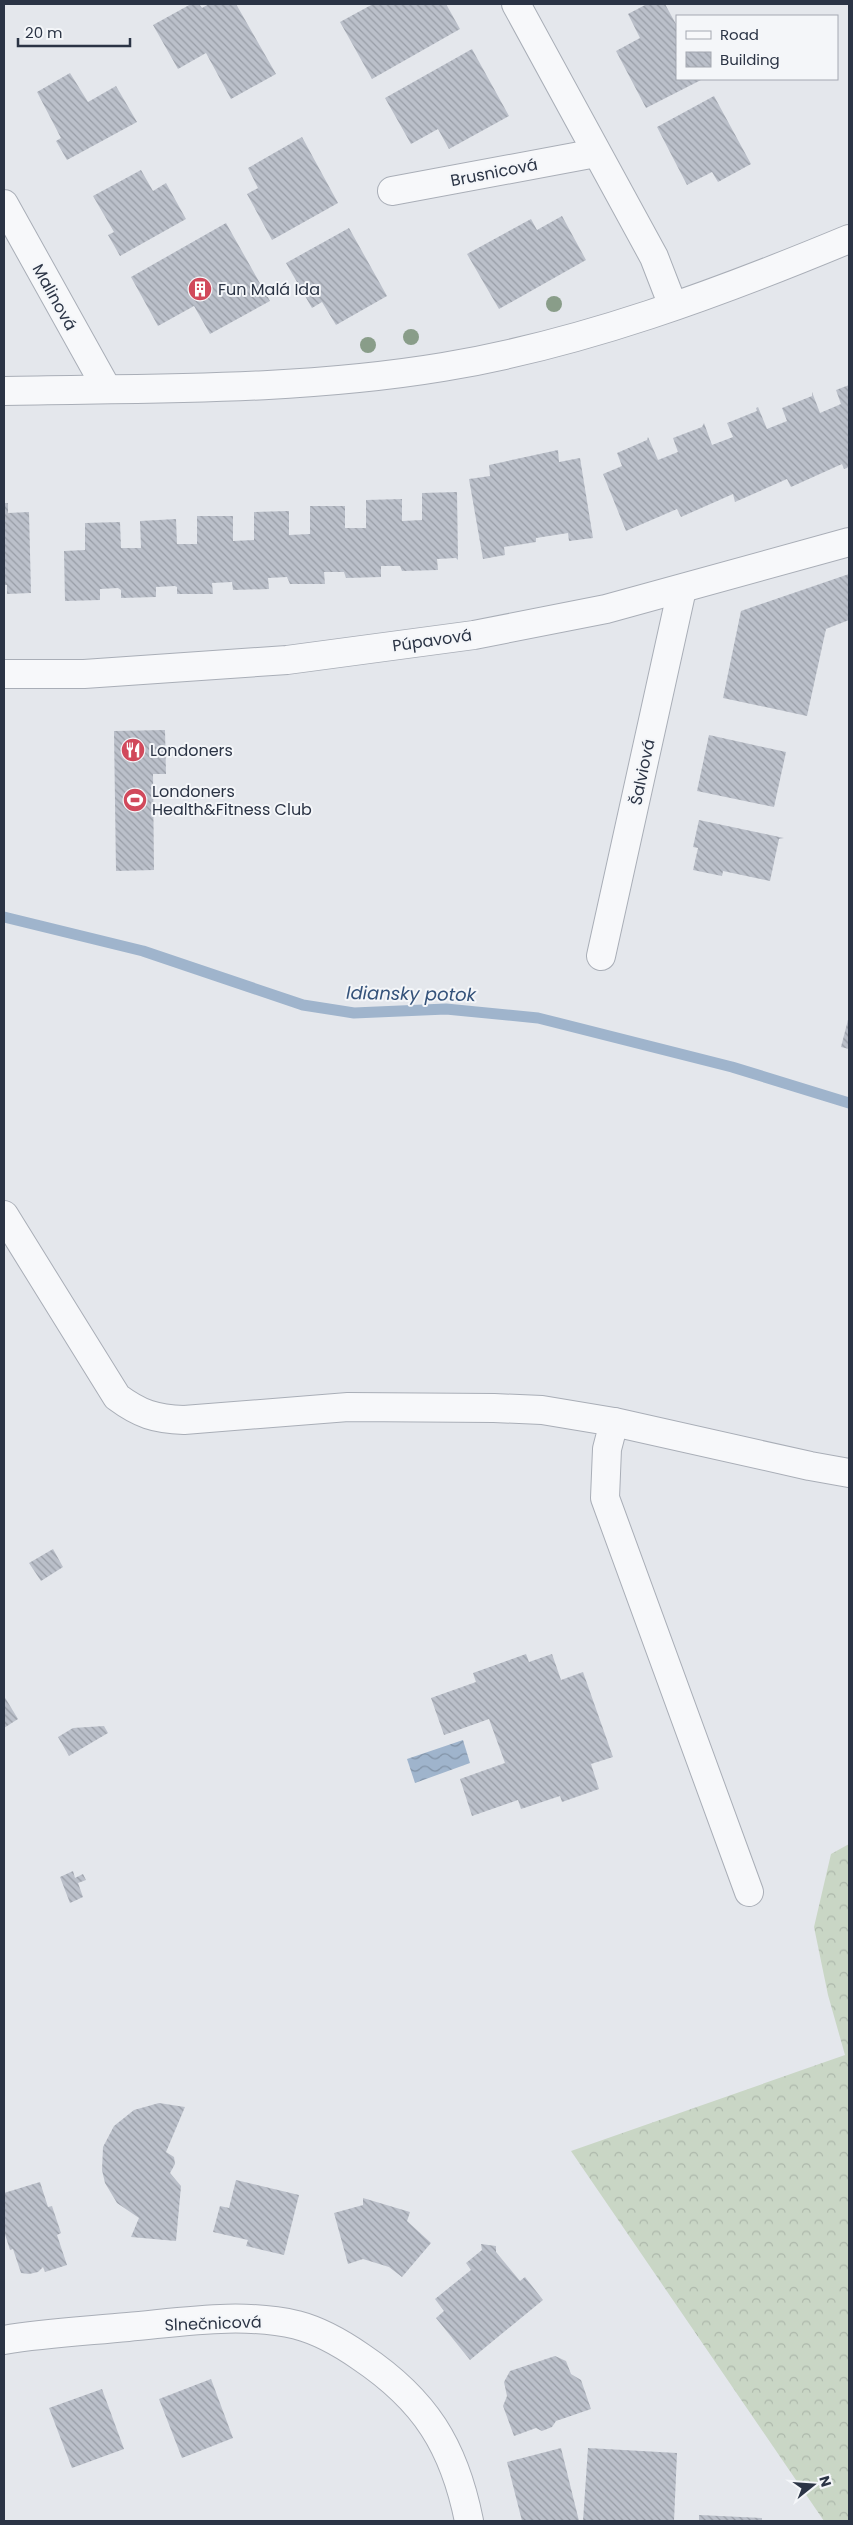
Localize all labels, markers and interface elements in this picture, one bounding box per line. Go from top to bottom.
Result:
scale bar [18,15,130,47]
legend [676,15,838,80]
text: 20 m [25,22,63,43]
text: Road [720,24,759,45]
text: Building [720,49,780,70]
street label: Brusnicová [449,153,540,192]
street label: Malinová [27,260,82,335]
building icon: Fun Malá Ida [187,276,213,302]
place label: Fun Malá Ida [218,278,320,301]
street label: Púpavová [391,624,473,657]
restaurant icon: Londoners [120,737,146,763]
street label: Šalviová [624,737,661,807]
place label: Londoners [150,739,233,762]
place label: Londoners Health&Fitness Club [152,780,312,821]
sports icon: Londoners Health&Fitness Club [122,787,148,813]
water label: Idiansky potok [346,980,477,1007]
street label: Slnečnicová [164,2310,262,2337]
north arrow [788,2460,838,2510]
text: N [814,2473,837,2489]

